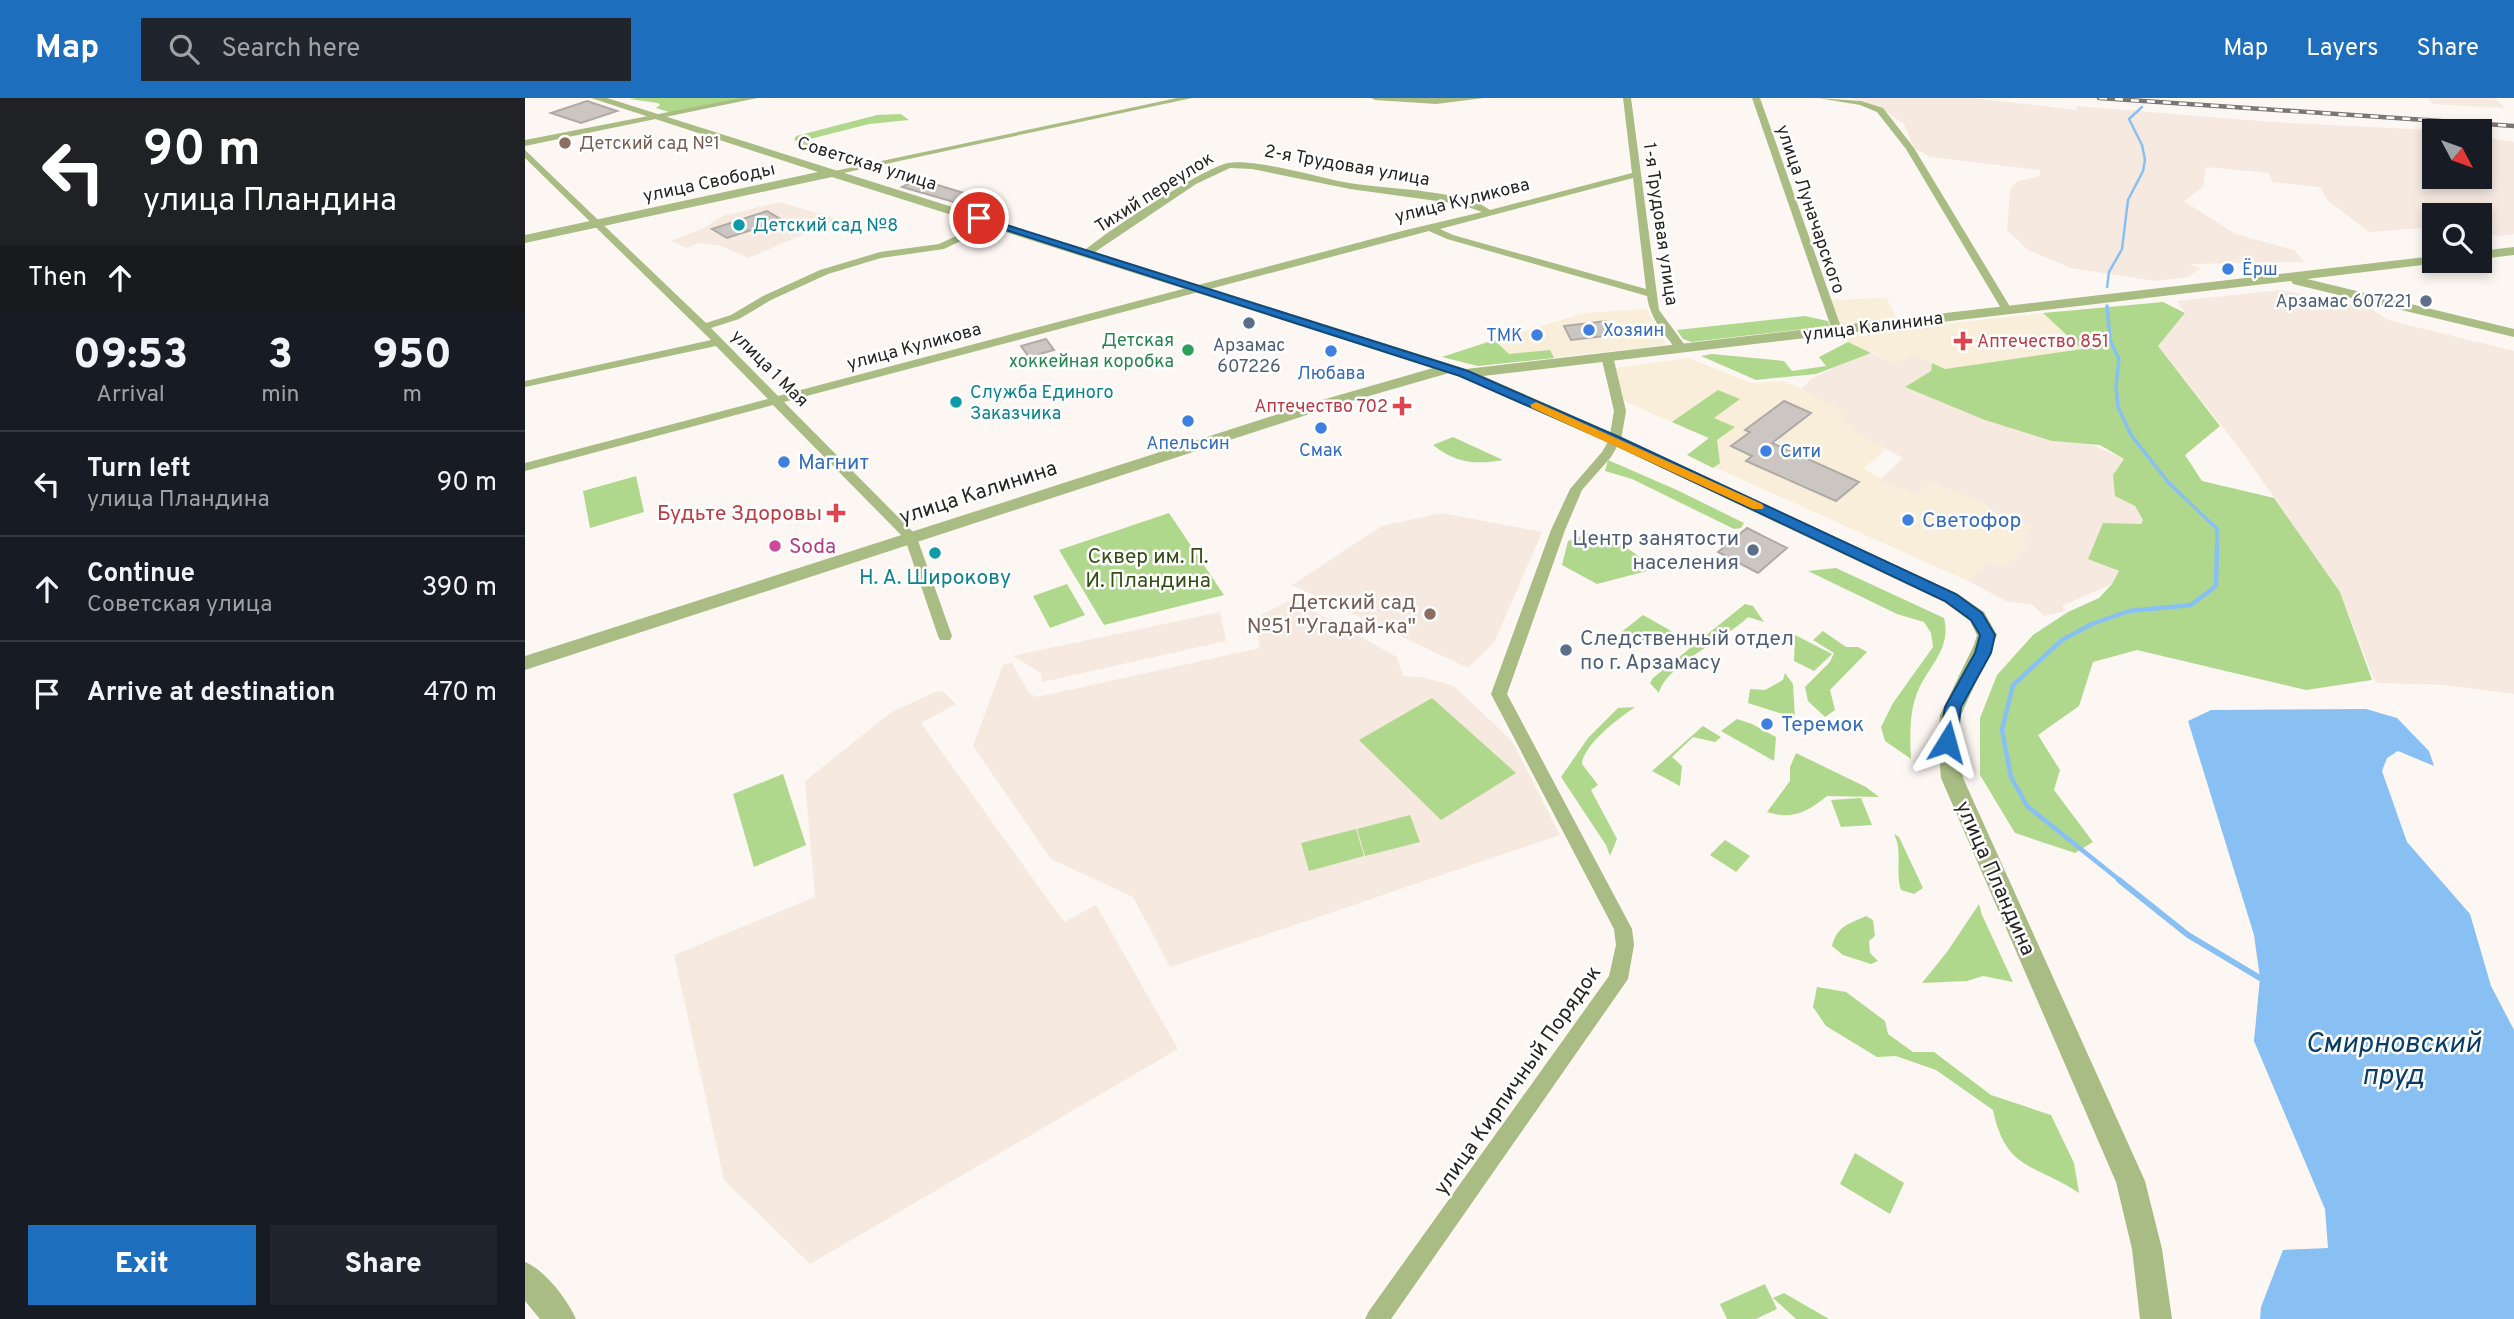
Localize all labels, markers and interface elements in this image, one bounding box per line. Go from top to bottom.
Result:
search box [141,18,631,81]
text: Map [35,28,99,70]
icon: search [165,30,203,68]
text: Search here [221,33,360,66]
text: Map [2223,34,2268,64]
text: Layers [2306,34,2378,64]
text: Share [2416,34,2479,64]
north arrow [2422,119,2492,189]
map controls [2422,119,2492,273]
text: 90 m [143,121,261,183]
street label: улица Луначарского [1770,122,1849,297]
icon: left [28,126,119,217]
street label: Советская улица [794,132,939,197]
place label: Детский сад №1 [579,133,720,156]
marker: Детский сад №1 [557,135,573,151]
street label: 2-я Трудовая улица [1262,141,1431,192]
street label: 1-я Трудовая улица [1637,141,1682,307]
street label: Тихий переулок [1091,148,1218,239]
street label: улица Свободы [641,158,777,209]
street label: улица Куликова [1393,174,1532,229]
text: улица Пландина [143,182,397,222]
pin [949,188,1009,248]
icon: arrive [960,199,998,237]
button: search [2422,203,2492,273]
place label: Детский сад №8 [753,215,898,238]
marker: Детский сад №8 [731,217,747,233]
place label: Ёрш [2242,257,2278,282]
icon: ahead [101,259,139,297]
marker: Ёрш [2220,261,2236,277]
text: Then [28,262,87,295]
place label: Арзамас 607221 [2276,291,2412,314]
marker: Арзамас 607221 [2418,293,2434,309]
street label: улица Калинина [1802,307,1944,347]
marker: Арзамас 607226 [1241,315,1257,331]
street label: улица Куликова [845,318,984,376]
place label: Хозяин [1603,320,1664,343]
marker: Хозяин [1581,322,1597,338]
street label: улица 1 Мая [725,325,813,413]
place label: ТМК [1486,325,1523,348]
marker: ТМК [1529,327,1545,343]
text: 09:53 [73,330,188,383]
text: 3 [268,330,293,383]
text: 950 [373,330,452,383]
place label: Детская хоккейная коробка [1009,330,1174,374]
place label: Аптечество 851 [1977,331,2109,354]
marker: Аптечество 851 [1955,333,1971,349]
place label: Арзамас 607226 [1213,335,1285,379]
marker: Детская хоккейная коробка [1180,342,1196,358]
marker: Любава [1323,343,1339,359]
place label: Любава [1297,363,1365,386]
text: Arrival [96,381,165,410]
text: min [261,381,299,410]
text: m [402,381,422,410]
place label: Служба Единого Заказчика [970,382,1114,426]
marker: Служба Единого Заказчика [948,394,964,410]
place label: Аптечество 702 [1254,396,1388,419]
marker: Аптечество 702 [1394,398,1410,414]
marker: Апельсин [1180,413,1196,429]
marker: Смак [1313,420,1329,436]
place label: Апельсин [1146,433,1230,456]
place label: Смак [1299,440,1343,463]
place label: Сити [1780,441,1821,464]
marker: Сити [1758,443,1774,459]
place label: Магнит [798,450,869,477]
text: Turn left [87,453,191,486]
marker: Магнит [776,454,792,470]
street label: улица Калинина [896,455,1061,532]
icon: left [28,465,66,503]
text: 90 m [437,467,497,500]
text: улица Пландина [87,486,269,515]
place label: Будьте Здоровы [657,501,822,528]
marker: Будьте Здоровы [828,505,844,521]
place label: Светофор [1922,508,2021,535]
marker: Светофор [1900,512,1916,528]
place label: Центр занятости населения [1572,526,1739,577]
place label: Soda [789,534,836,561]
marker: Soda [767,538,783,554]
marker: Центр занятости населения [1745,542,1761,558]
park label: Сквер им. П. И. Пландина [1085,544,1211,595]
marker: Н. А. Широкову [927,545,943,561]
text: Continue [87,558,195,591]
place label: Н. А. Широкову [859,565,1011,592]
icon: ahead [28,570,66,608]
text: 390 m [422,572,497,605]
place label: Детский сад №51 "Угадай-ка" [1247,590,1416,641]
text: Советская улица [87,591,272,620]
marker: Детский сад №51 "Угадай-ка" [1422,606,1438,622]
place label: Следственный отдел по г. Арзамасу [1580,626,1794,677]
marker: Следственный отдел по г. Арзамасу [1558,642,1574,658]
icon: arrive [28,675,66,713]
text: Arrive at destination [87,677,335,710]
text: 470 m [423,677,497,710]
position arrow [1910,705,1984,779]
place label: Теремок [1781,712,1864,739]
marker: Теремок [1759,716,1775,732]
street label: улица Пландина [1948,797,2041,960]
street label: улица Кирпичный Порядок [1428,961,1608,1201]
water label: Смирновский пруд [2305,1027,2482,1095]
button: Exit [28,1225,256,1305]
button: Share [270,1225,497,1305]

